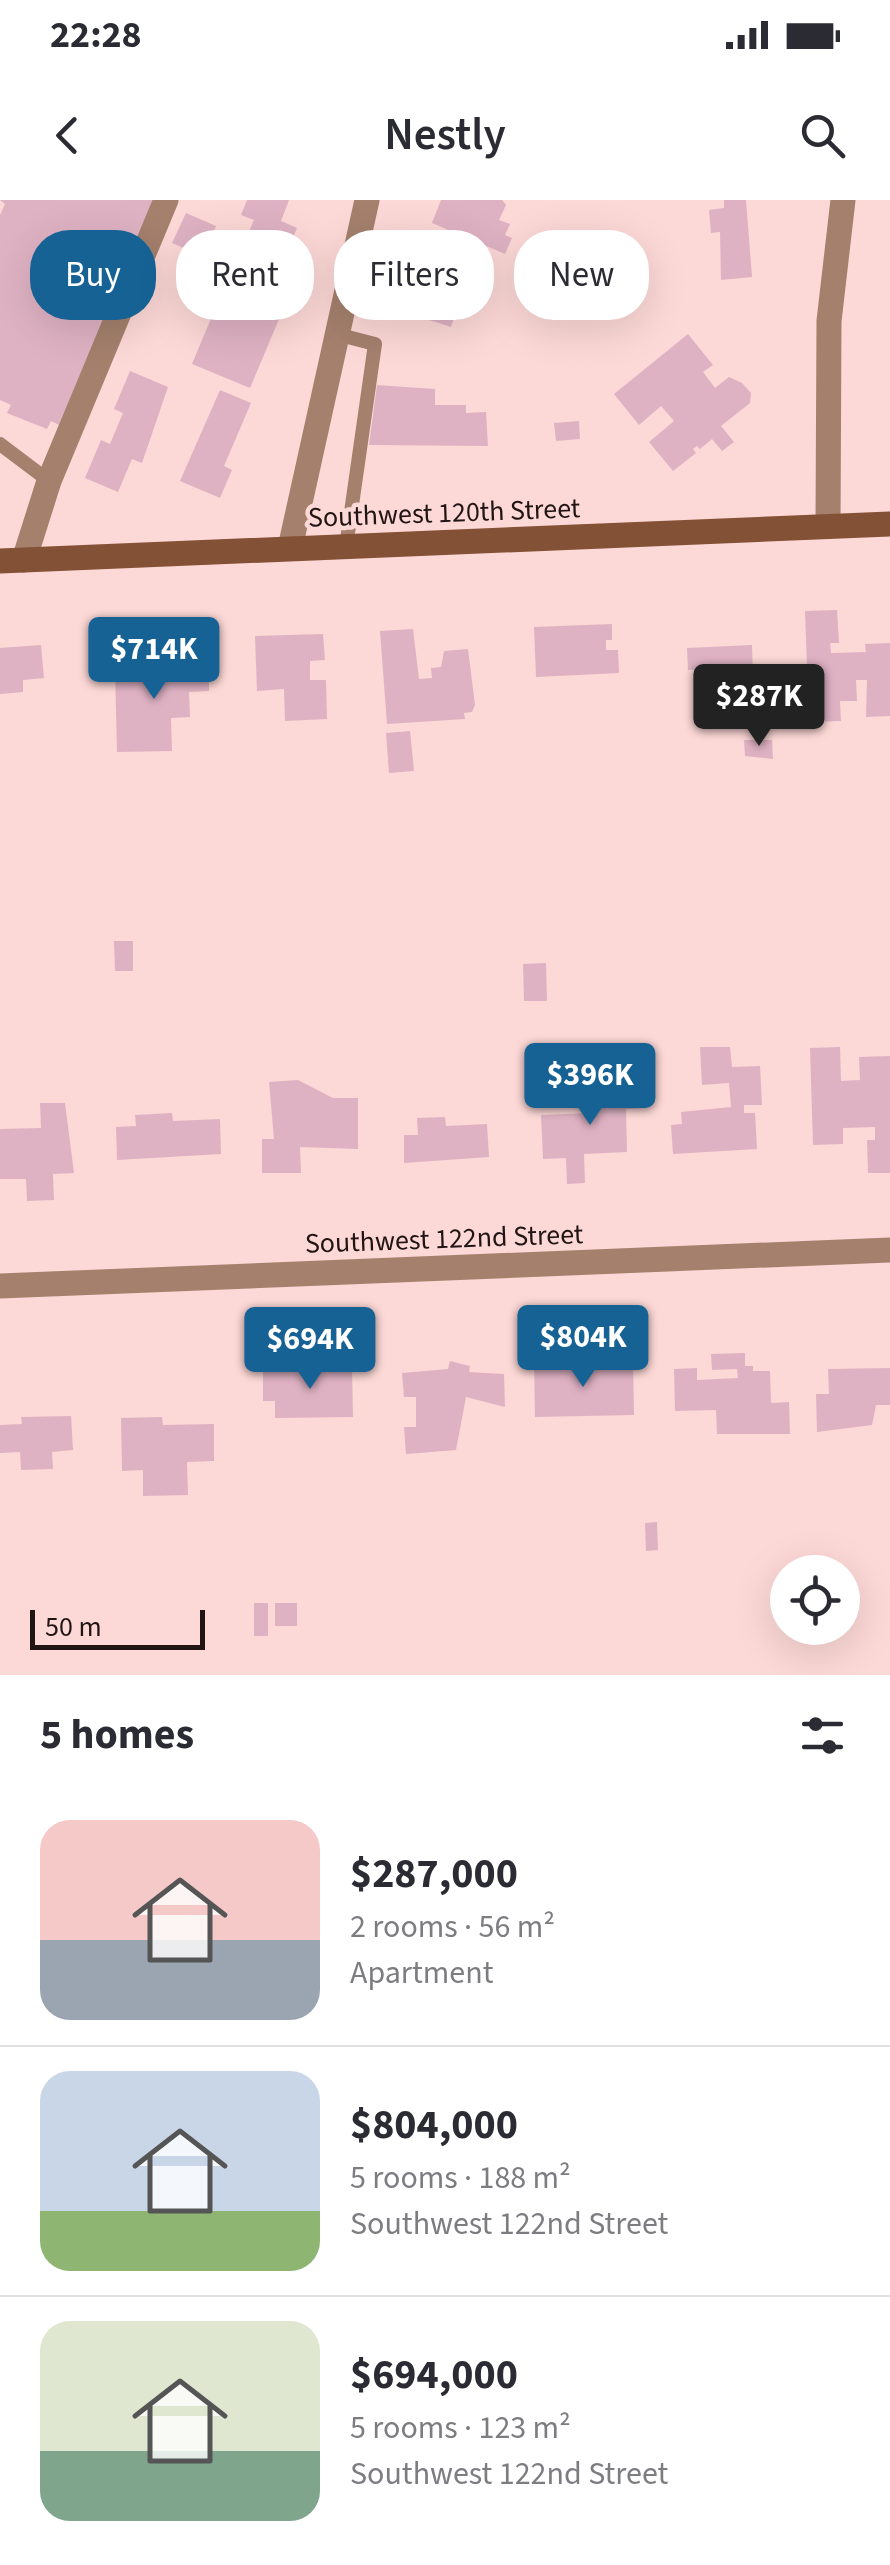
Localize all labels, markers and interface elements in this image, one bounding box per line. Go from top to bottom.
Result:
text: 22:28 [50,8,142,62]
text: Nestly [384,103,506,167]
icon: back [40,108,95,163]
icon: search [795,108,850,163]
chip: Buy [30,230,156,320]
chip: Rent [176,230,314,320]
chip: Filters [334,230,494,320]
chip: New [514,230,649,320]
street label: Southwest 120th Street [307,488,581,538]
pin: $714K [84,617,224,702]
text: $714K [110,626,198,672]
pin: $287K [689,664,829,749]
text: $287K [715,673,803,719]
pin: $396K [520,1043,660,1128]
text: $396K [546,1052,634,1098]
street label: Southwest 122nd Street [304,1214,584,1264]
pin: $804K [513,1305,653,1390]
pin: $694K [240,1307,380,1392]
text: $804K [539,1314,627,1360]
text: $694K [266,1316,354,1362]
map controls [770,1555,860,1645]
button: locate [770,1555,860,1645]
scale bar [30,1605,205,1650]
text: 50 m [45,1607,102,1647]
text: 5 homes [40,1705,194,1765]
icon: filters [795,1708,850,1763]
text: $287,000 [350,1844,518,1904]
icon: home [120,1860,240,1980]
text: 2 rooms · 56 m² [350,1904,555,1950]
text: Apartment [350,1950,493,1996]
text: $804,000 [350,2095,518,2155]
icon: home [120,2111,240,2231]
text: 5 rooms · 188 m² [350,2155,571,2201]
text: Southwest 122nd Street [350,2201,668,2247]
text: $694,000 [350,2345,518,2405]
icon: home [120,2361,240,2481]
text: 5 rooms · 123 m² [350,2405,571,2451]
text: Southwest 122nd Street [350,2451,668,2497]

